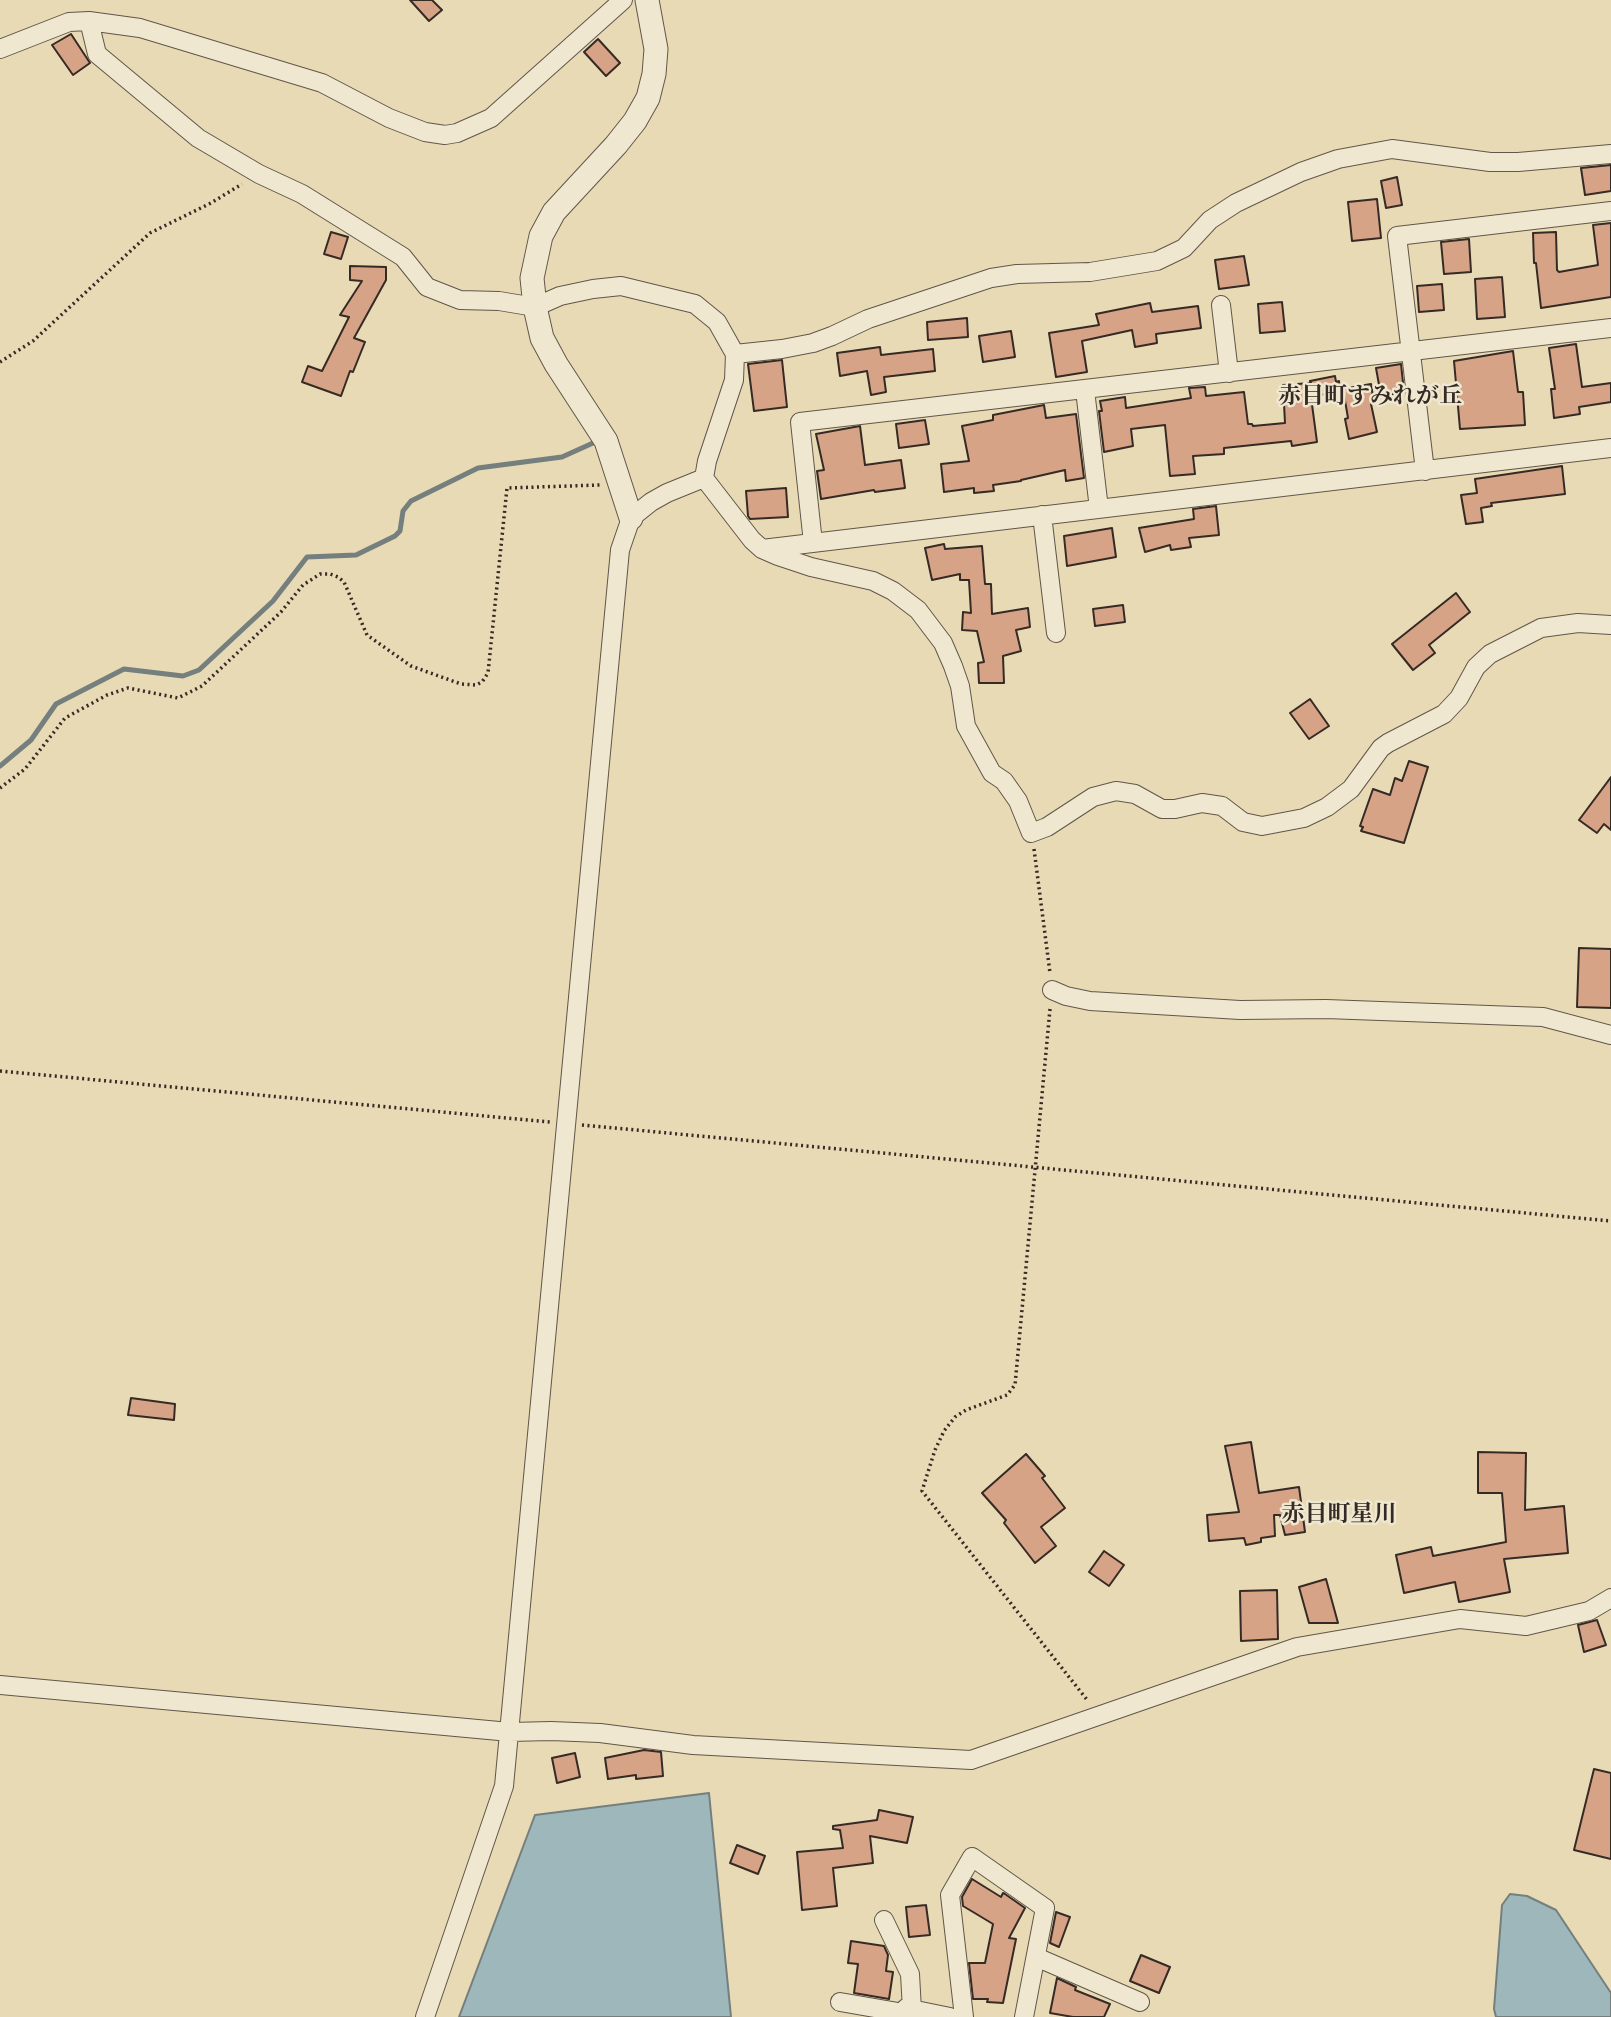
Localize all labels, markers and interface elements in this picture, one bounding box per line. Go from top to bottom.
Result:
district label: 赤目町すみれが丘 [1278,384,1462,412]
district label: 赤目町星川 [1282,1502,1396,1530]

